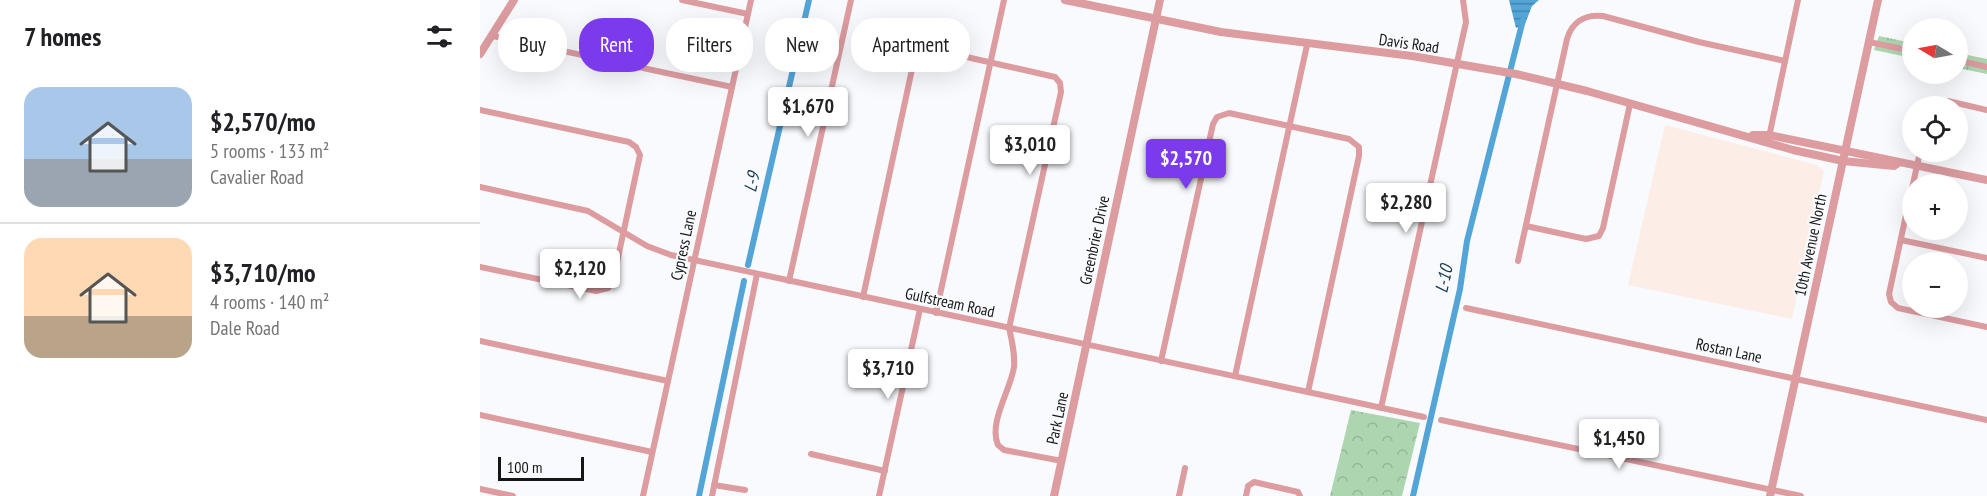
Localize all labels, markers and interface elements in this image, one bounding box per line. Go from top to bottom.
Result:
chip: Buy [498,18,567,72]
chip: Rent [579,18,654,72]
chip: Filters [666,18,753,72]
chip: New [765,18,839,72]
chip: Apartment [851,18,970,72]
north arrow [1902,18,1968,84]
map controls [1902,18,1968,318]
text: 7 homes [24,20,101,53]
icon: filters [423,20,456,53]
street label: Davis Road [1378,29,1440,57]
pin: $1,670 [759,87,857,138]
text: $1,670 [782,93,834,119]
button: locate [1902,96,1968,162]
text: $2,570/mo [210,105,316,138]
icon: home [72,111,144,183]
pin: $3,010 [981,125,1079,176]
text: $3,010 [1004,131,1056,157]
text: 5 rooms · 133 m² [210,138,329,164]
pin: $2,570 [1137,139,1235,190]
text: $2,570 [1160,145,1212,171]
text: Cavalier Road [210,164,304,190]
water label: L-9 [738,168,765,194]
button: + [1902,174,1968,240]
pin: $2,280 [1357,183,1455,234]
text: $2,280 [1380,189,1432,215]
street label: 10th Avenue North [1789,192,1831,298]
street label: Greenbrier Drive [1075,194,1113,286]
street label: Cypress Lane [666,208,700,282]
pin: $2,120 [531,249,629,300]
button: − [1902,252,1968,318]
text: $2,120 [554,255,606,281]
text: $3,710/mo [210,256,316,289]
water label: L-10 [1429,261,1458,295]
icon: home [72,262,144,334]
street label: Gulfstream Road [903,283,997,321]
text: 4 rooms · 140 m² [210,289,329,315]
text: Dale Road [210,315,280,341]
street label: Rostan Lane [1694,333,1764,367]
pin: $3,710 [839,349,937,400]
text: $3,710 [862,355,914,381]
street label: Park Lane [1042,390,1072,446]
pin: $1,450 [1570,419,1668,470]
text: $1,450 [1593,425,1645,451]
scale bar [498,454,584,482]
text: 100 m [507,457,542,477]

